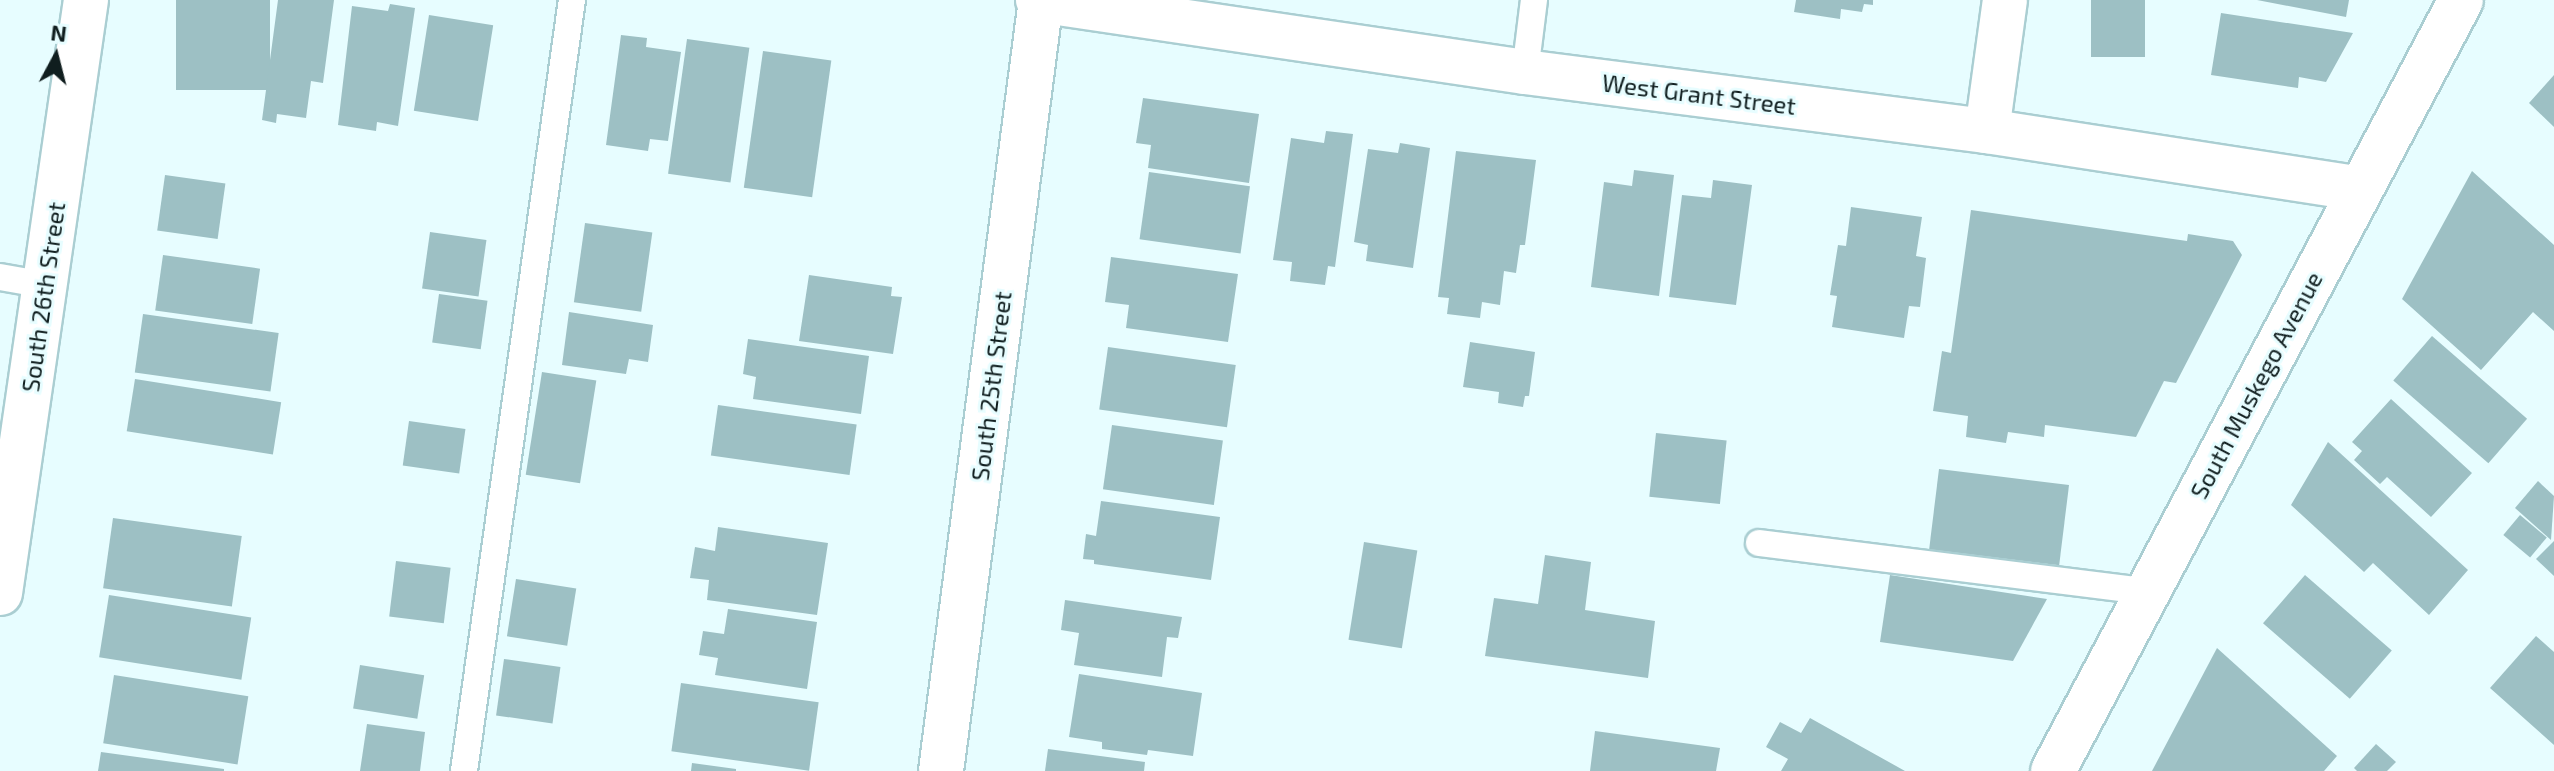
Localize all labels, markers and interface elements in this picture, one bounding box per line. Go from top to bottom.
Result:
north arrow [16,16,96,96]
text: N [49,18,68,46]
street label: West Grant Street [1601,68,1797,120]
street label: South 26th Street [15,200,71,394]
street label: South Muskego Avenue [2184,266,2328,504]
street label: South 25th Street [965,290,1017,482]

